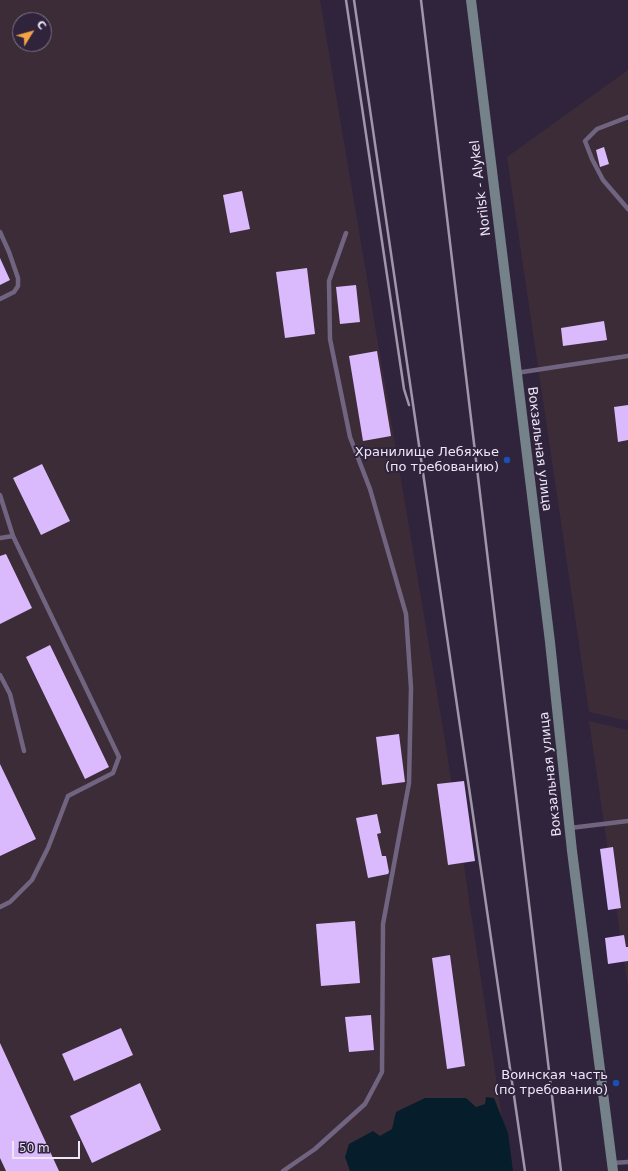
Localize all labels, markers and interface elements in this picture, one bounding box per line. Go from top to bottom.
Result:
north arrow [12,12,52,52]
text: С [34,18,49,32]
street label: Norilsk - Alykel [467,139,495,237]
street label: Вокзальная улица [524,386,554,512]
place label: Хранилище Лебяжье (по требованию) [355,445,499,476]
marker: Хранилище Лебяжье (по требованию) [502,455,512,465]
street label: Вокзальная улица [537,711,565,837]
place label: Воинская часть (по требованию) [494,1068,608,1099]
marker: Воинская часть (по требованию) [611,1078,621,1088]
scale bar [14,1133,82,1159]
text: 50 m [19,1141,50,1155]

